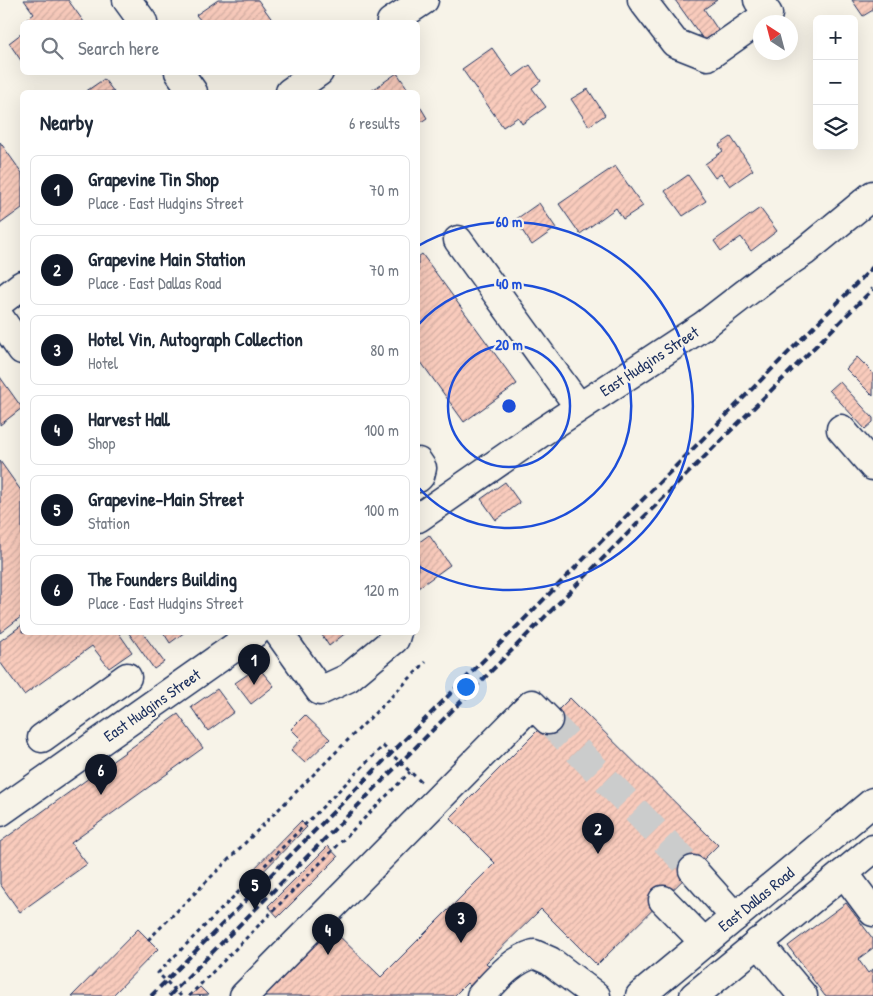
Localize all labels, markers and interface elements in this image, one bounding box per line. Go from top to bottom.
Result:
north arrow [753,15,798,60]
map controls [813,15,858,150]
button: + [813,15,858,60]
search box [20,20,420,75]
icon: search [38,34,66,62]
text: Search here [78,35,159,61]
button: − [813,60,858,105]
button: layers [813,105,858,150]
text: Nearby [40,108,93,137]
text: 6 results [349,112,400,134]
text: Grapevine Tin Shop [88,166,219,192]
text: 1 [54,179,60,201]
text: 70 m [369,179,399,201]
text: Place · East Hudgins Street [88,192,243,214]
text: 60 m [496,211,522,232]
text: Grapevine Main Station [88,246,246,272]
text: 2 [53,259,61,281]
text: 70 m [369,259,399,281]
text: Place · East Dallas Road [88,272,221,294]
text: 40 m [496,273,522,294]
street label: East Hudgins Street [595,321,703,401]
text: Hotel Vin, Autograph Collection [88,326,303,352]
text: 20 m [495,334,523,355]
text: 3 [53,339,61,361]
text: 80 m [370,339,399,361]
text: Hotel [88,352,118,374]
centre of rings [500,397,518,415]
text: Harvest Hall [88,406,170,432]
text: 4 [54,419,60,441]
text: 100 m [364,419,399,441]
text: Shop [88,432,115,454]
text: Grapevine-Main Street [88,486,243,512]
text: 5 [54,499,60,521]
text: 100 m [364,499,399,521]
text: Station [88,512,130,534]
text: The Founders Building [88,566,237,592]
text: 6 [54,579,60,601]
text: 120 m [364,579,399,601]
text: Place · East Hudgins Street [88,592,243,614]
pin: 1 [238,644,270,685]
street label: East Hudgins Street [99,663,205,747]
your location [453,674,479,700]
pin: 6 [85,754,117,795]
pin: 2 [582,813,614,854]
street label: East Dallas Road [713,862,799,936]
pin: 5 [239,869,271,910]
pin: 3 [445,902,477,943]
pin: 4 [312,914,344,955]

